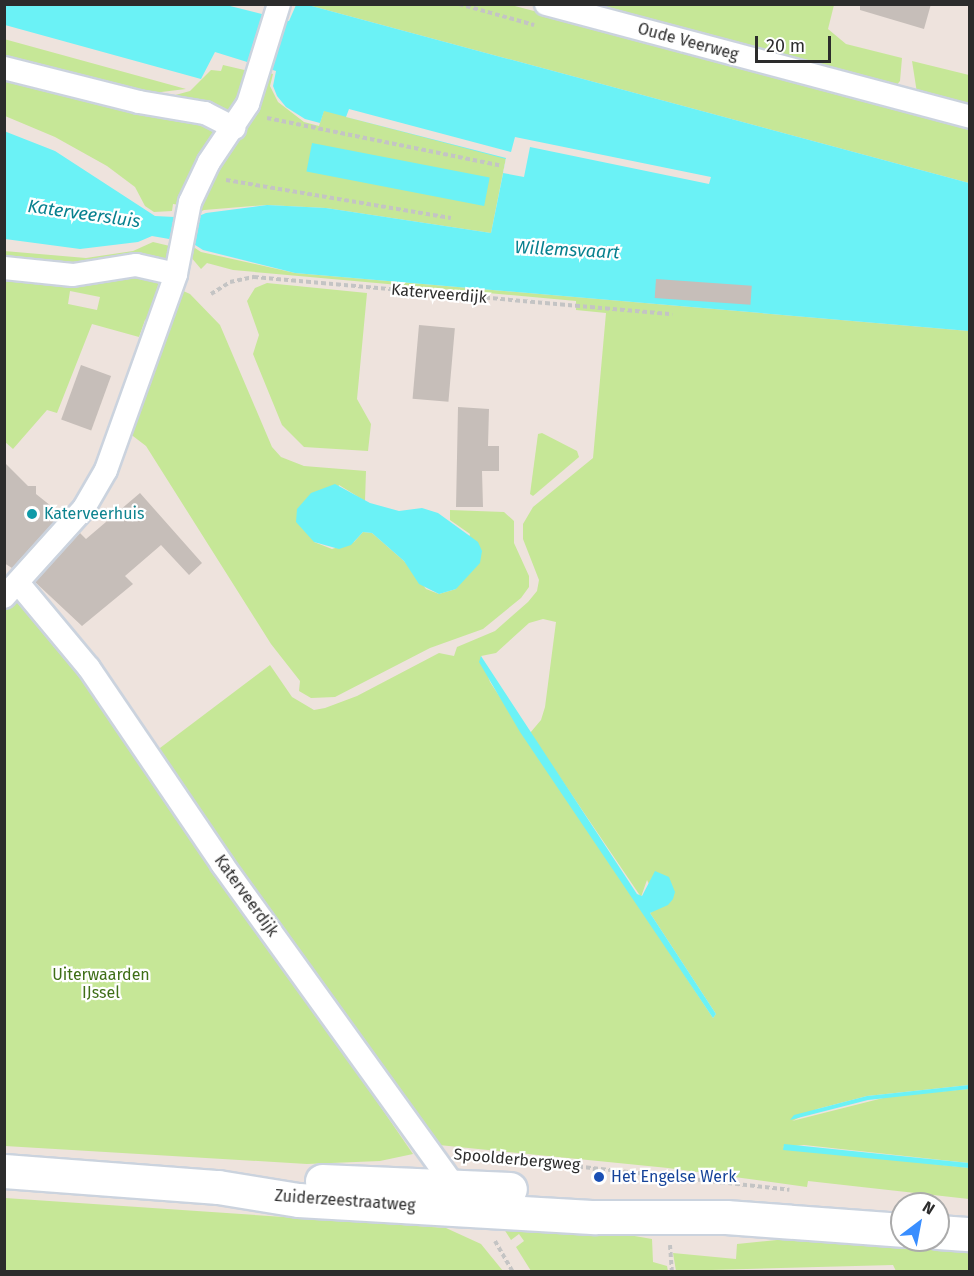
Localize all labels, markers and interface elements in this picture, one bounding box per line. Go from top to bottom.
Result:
street label: Oude Veerweg [636,19,740,65]
scale bar [758,24,834,62]
text: 20 m [766,35,805,57]
water label: Katerveersluis [26,195,142,233]
water label: Willemsvaart [514,236,620,264]
street label: Katerveerdijk [390,280,488,308]
place label: Katerveerhuis [44,504,145,524]
marker: Katerveerhuis [25,507,39,521]
street label: Katerveerdijk [210,851,282,941]
park label: Uiterwaarden IJssel [52,965,150,1003]
street label: Spoolderbergweg [453,1145,581,1175]
place label: Het Engelse Werk [611,1167,736,1187]
marker: Het Engelse Werk [592,1170,606,1184]
street label: Zuiderzeestraatweg [274,1187,416,1215]
north arrow [890,1192,950,1252]
text: N [919,1197,938,1219]

